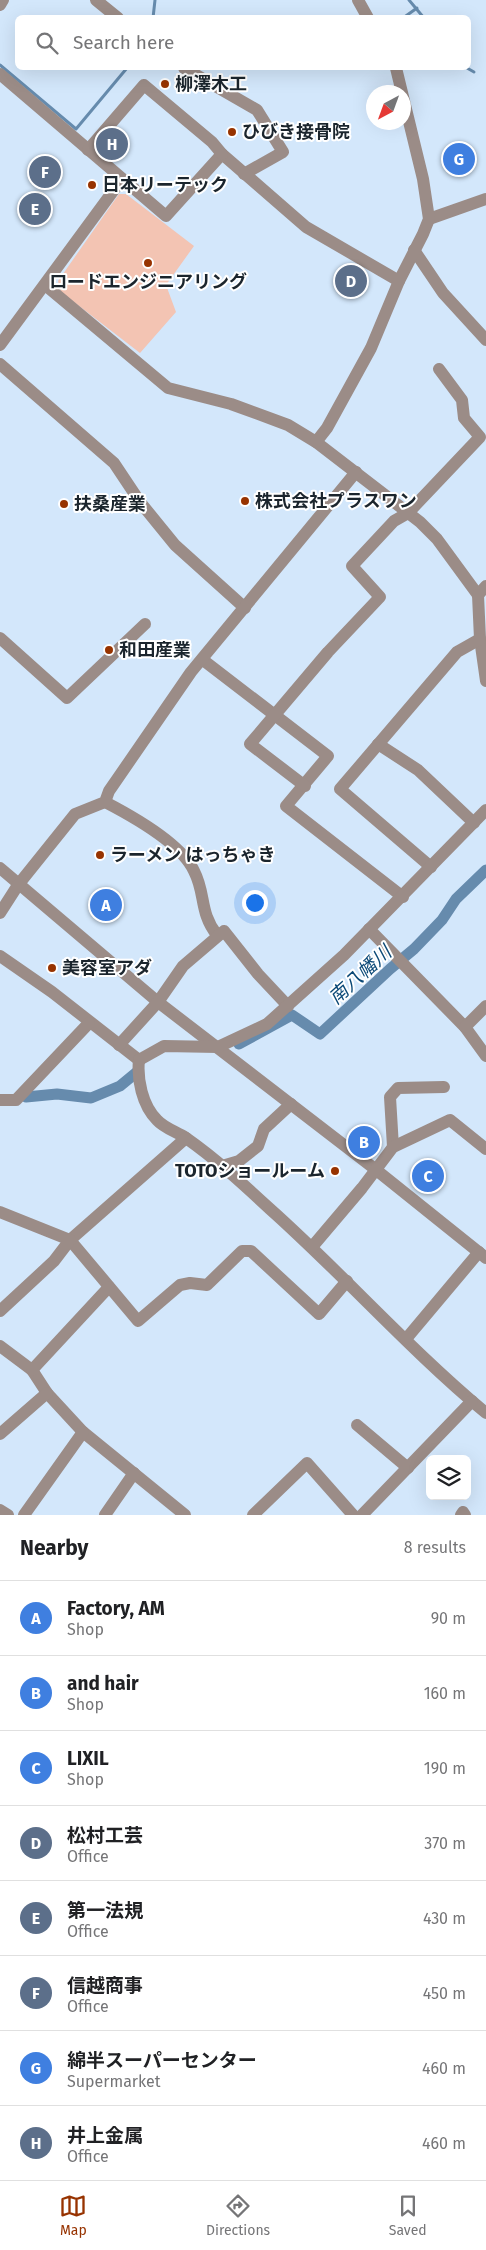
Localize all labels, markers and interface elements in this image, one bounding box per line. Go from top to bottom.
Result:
search box [15,15,471,70]
icon: search [33,29,61,57]
text: Search here [73,31,174,54]
place label: 柳澤木工 [175,73,247,95]
marker: 柳澤木工 [159,78,171,90]
north arrow [366,85,411,130]
place label: ひびき接骨院 [242,121,350,143]
pin: H [96,125,128,163]
marker: ひびき接骨院 [226,126,238,138]
pin: G [443,140,475,178]
pin: F [29,153,61,191]
place label: 日本リーテック [102,174,228,196]
marker: 日本リーテック [86,179,98,191]
pin: E [19,190,51,228]
marker: ロードエンジニアリング [142,257,154,269]
pin: D [335,262,367,300]
place label: ロードエンジニアリング [49,271,247,293]
place label: 株式会社プラスワン [255,490,417,512]
place label: 扶桑産業 [74,493,146,515]
marker: 株式会社プラスワン [239,495,251,507]
marker: 扶桑産業 [58,498,70,510]
place label: 和田産業 [119,639,191,661]
marker: 和田産業 [103,644,115,656]
place label: ラーメン はっちゃき [110,844,276,866]
marker: ラーメン はっちゃき [94,849,106,861]
pin: A [90,886,122,924]
your location [242,890,268,916]
water label: 南八幡川 [324,940,397,1009]
place label: 美容室アダ [62,957,152,979]
marker: 美容室アダ [46,962,58,974]
pin: B [348,1123,380,1161]
pin: C [412,1157,444,1195]
place label: TOTOショールーム [175,1160,325,1182]
marker: TOTOショールーム [329,1165,341,1177]
map controls [426,1455,471,1500]
button: layers [426,1455,471,1500]
text: Nearby [20,1535,88,1561]
text: 8 results [404,1538,466,1557]
text: Factory, AM [67,1597,165,1620]
text: A [31,1609,41,1628]
text: 90 m [431,1609,466,1628]
text: Shop [67,1620,104,1639]
text: and hair [67,1672,139,1695]
text: B [31,1684,41,1703]
text: 160 m [424,1684,466,1703]
text: Shop [67,1695,104,1714]
text: LIXIL [67,1747,109,1770]
text: C [31,1759,41,1778]
text: 190 m [424,1759,466,1778]
text: Shop [67,1770,104,1789]
text: 松村工芸 [67,1824,143,1847]
text: D [31,1834,41,1853]
text: 370 m [424,1834,466,1853]
text: Office [67,1847,109,1866]
text: 第一法規 [67,1899,143,1922]
text: E [32,1909,40,1928]
text: 430 m [423,1909,466,1928]
text: Office [67,1922,109,1941]
text: 信越商事 [67,1974,143,1997]
text: F [32,1984,40,2003]
text: 450 m [423,1984,466,2003]
text: Office [67,1997,109,2016]
text: 綿半スーパーセンター [67,2049,257,2072]
text: G [31,2059,41,2078]
text: 460 m [422,2059,466,2078]
text: Supermarket [67,2072,161,2091]
text: 井上金属 [67,2124,143,2147]
text: H [31,2134,41,2153]
text: 460 m [422,2134,466,2153]
text: Office [67,2147,109,2166]
tab: Map [59,2192,87,2239]
tab: Directions [206,2192,270,2239]
tab: Saved [389,2192,427,2239]

